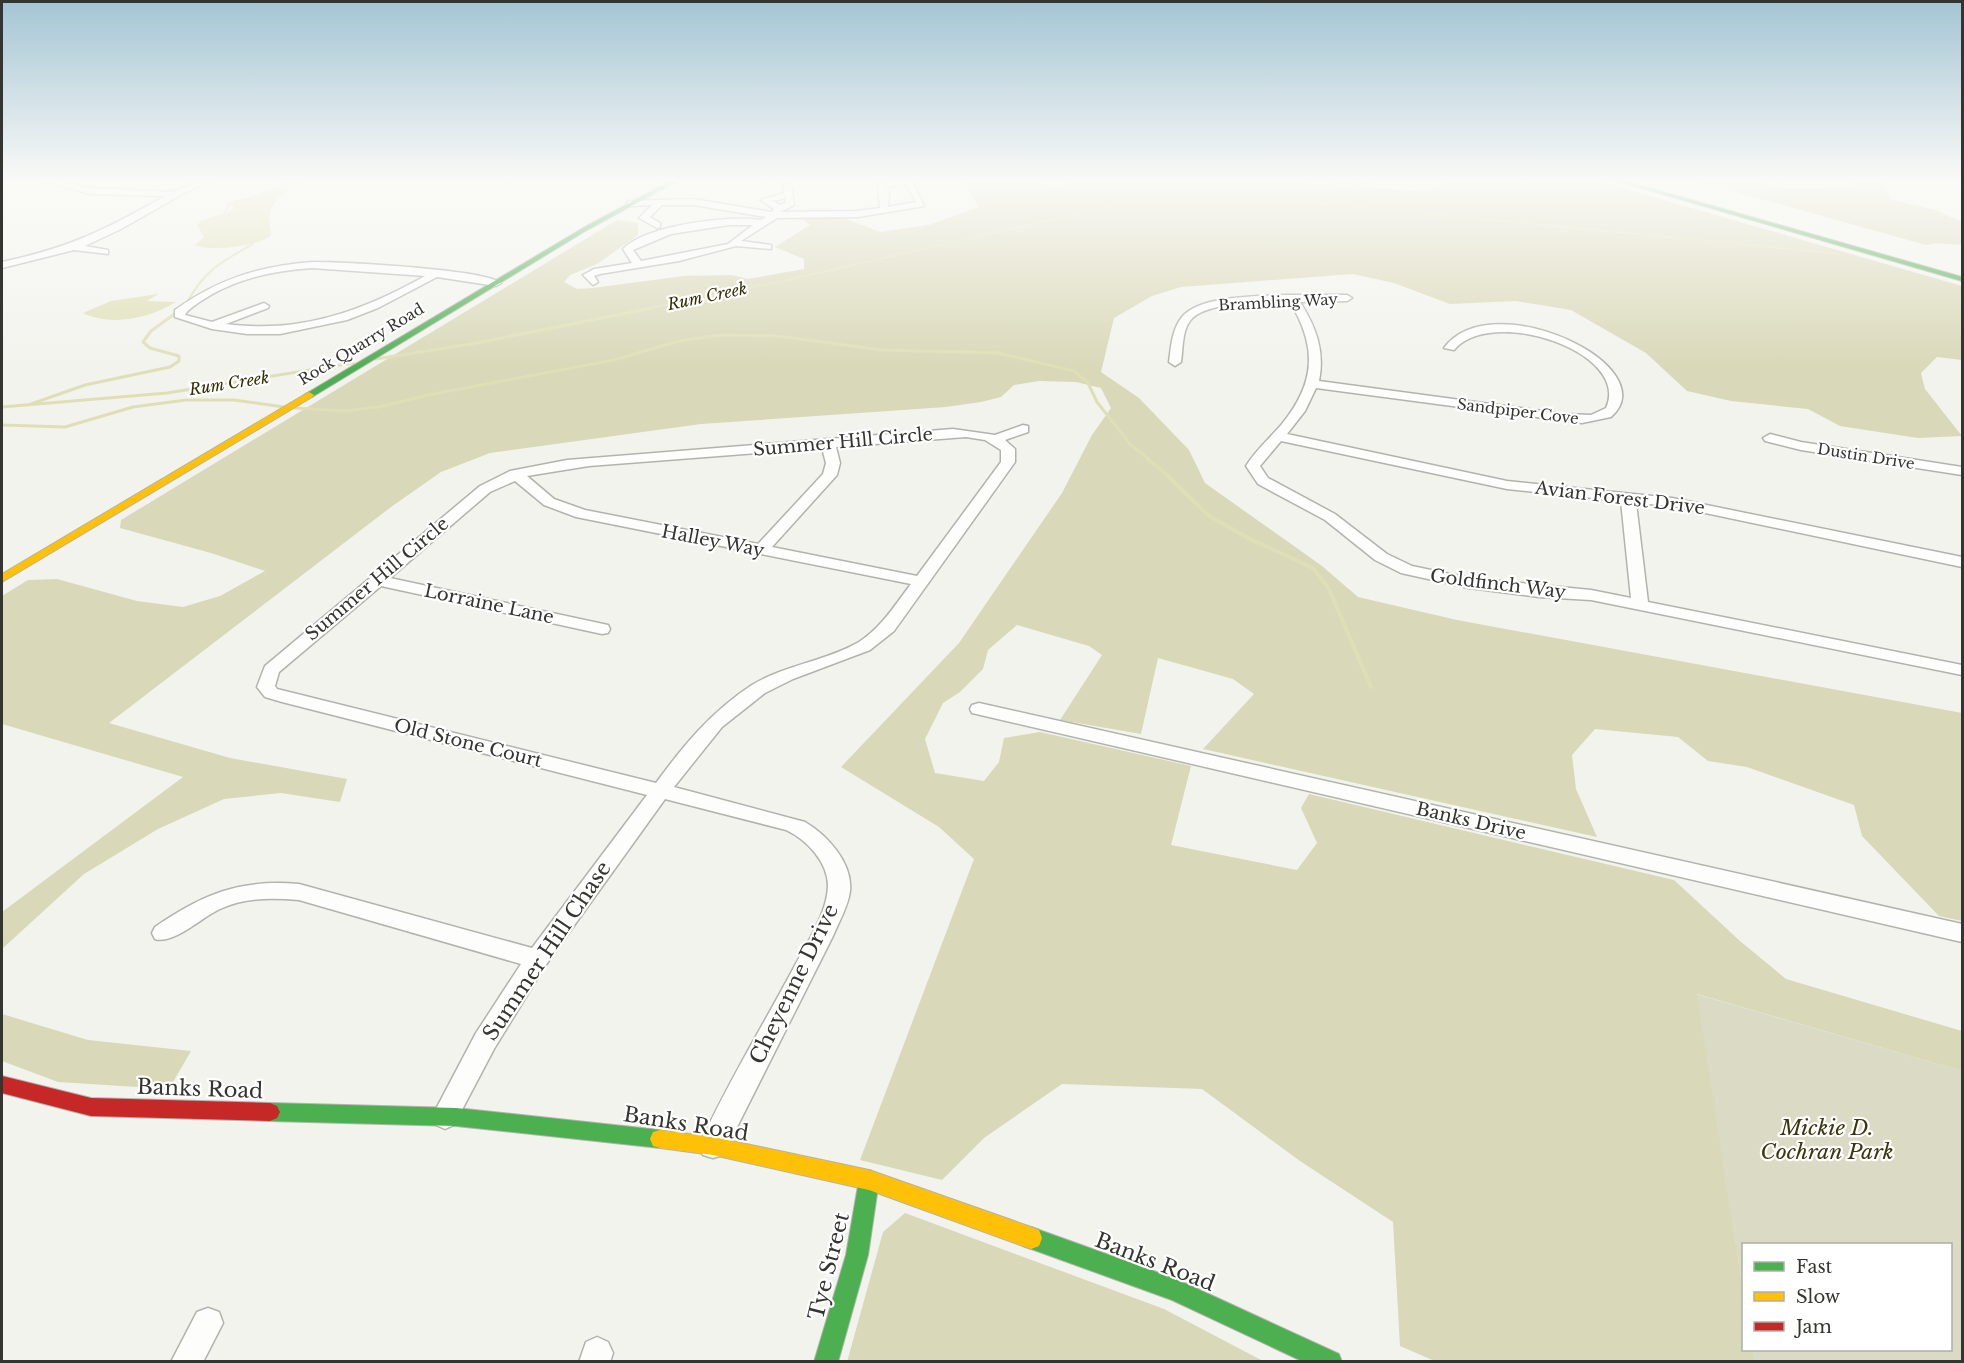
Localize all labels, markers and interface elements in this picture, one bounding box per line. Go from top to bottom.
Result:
water label: Rum Creek [664,278,749,314]
street label: Brambling Way [1218,289,1339,315]
street label: Rock Quarry Road [295,299,427,389]
water label: Rum Creek [186,367,271,399]
street label: Sandpiper Cove [1456,394,1580,428]
street label: Summer Hill Circle [752,423,934,461]
street label: Dustin Drive [1816,439,1916,473]
street label: Avian Forest Drive [1533,477,1706,519]
street label: Summer Hill Circle [301,513,453,645]
street label: Halley Way [660,520,767,562]
street label: Goldfinch Way [1429,565,1568,603]
street label: Lorraine Lane [422,580,556,628]
street label: Old Stone Court [392,714,544,772]
street label: Banks Drive [1414,798,1528,844]
street label: Summer Hill Chase [477,856,617,1046]
street label: Cheyenne Drive [744,900,844,1068]
street label: Banks Road [136,1074,264,1104]
street label: Banks Road [621,1101,751,1147]
park label: Mickie D. Cochran Park [1761,1115,1893,1165]
street label: Tye Street [803,1210,855,1322]
street label: Banks Road [1091,1227,1219,1297]
legend [1742,1243,1952,1351]
text: Fast [1796,1256,1833,1278]
text: Slow [1796,1286,1841,1308]
text: Jam [1794,1316,1832,1338]

